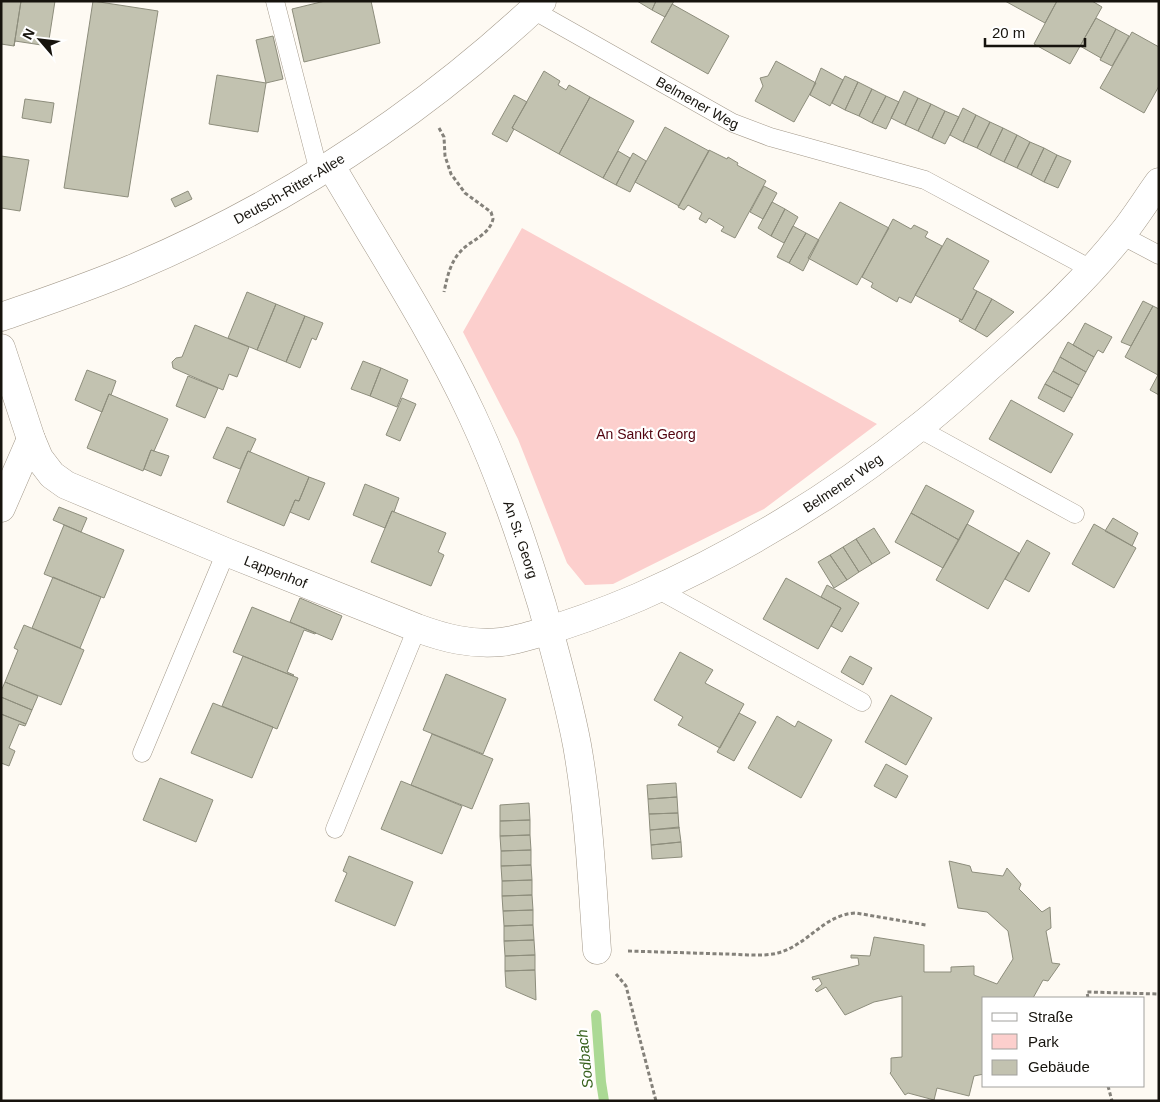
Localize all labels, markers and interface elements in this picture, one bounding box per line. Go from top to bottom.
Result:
north arrow [15,15,65,65]
scale bar [985,15,1085,47]
text: 20 m [992,24,1025,41]
text: N [19,26,38,42]
street label: Belmener Weg [653,73,741,132]
street label: Deutsch-Ritter-Allee [231,150,348,227]
park label: An Sankt Georg [596,426,696,442]
street label: Belmener Weg [800,450,885,516]
street label: An St. Georg [500,498,541,580]
street label: Lappenhof [242,552,310,592]
legend [982,997,1145,1087]
text: Straße [1028,1008,1073,1025]
water label: Sodbach [573,1029,596,1089]
text: Park [1028,1033,1059,1050]
text: Gebäude [1028,1058,1090,1075]

